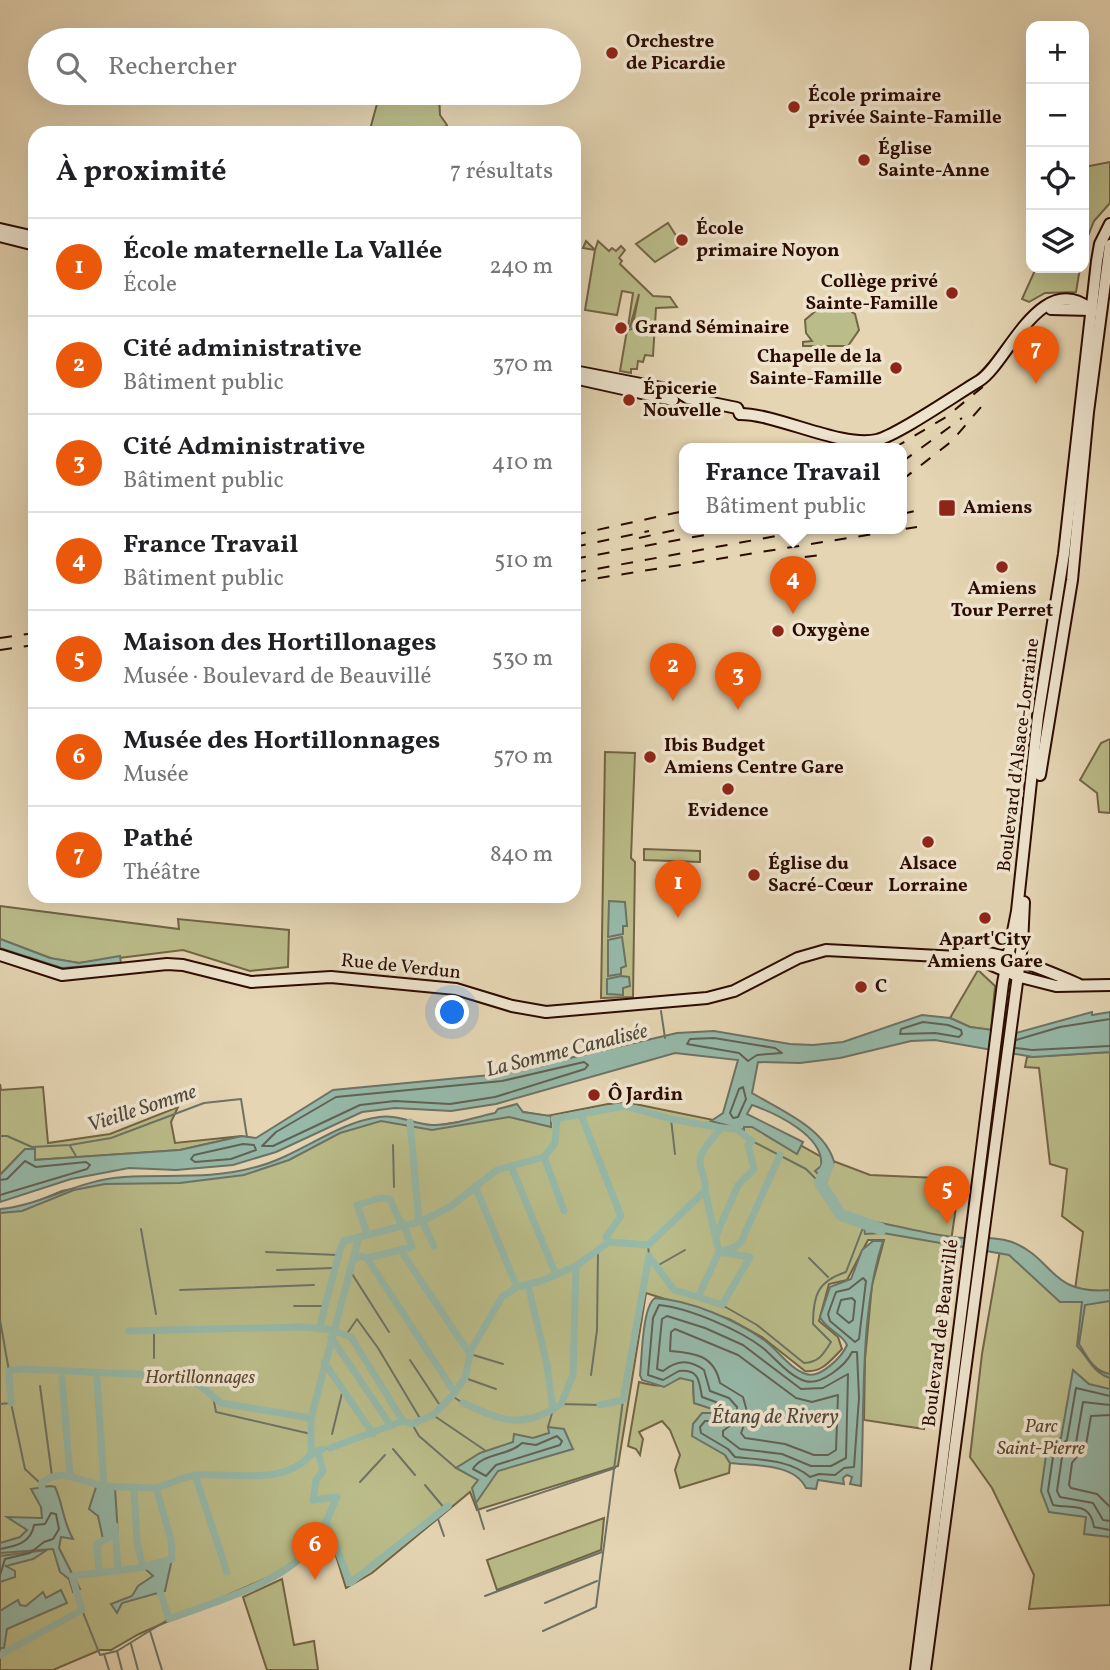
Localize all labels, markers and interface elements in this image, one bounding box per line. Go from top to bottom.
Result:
map controls [1026,21,1089,273]
button: + [1026,21,1089,84]
search box [28,28,581,105]
place label: Orchestre de Picardie [626,29,726,77]
marker: Orchestre de Picardie [604,45,620,61]
icon: search [52,48,90,86]
text: Rechercher [108,49,237,85]
place label: École primaire privée Sainte-Famille [808,83,1002,131]
button: − [1026,84,1089,147]
marker: École primaire privée Sainte-Famille [786,99,802,115]
place label: Église Sainte-Anne [878,136,990,184]
button: locate [1026,147,1089,210]
text: À proximité [56,151,227,193]
marker: Église Sainte-Anne [856,152,872,168]
text: 7 résultats [450,156,553,188]
button: layers [1026,210,1089,273]
place label: École primaire Noyon [696,216,840,264]
marker: École primaire Noyon [674,232,690,248]
text: École maternelle La Vallée [123,233,442,269]
text: 1 [74,251,84,283]
text: 240 m [489,251,553,283]
text: École [123,269,177,301]
place label: Collège privé Sainte-Famille [805,269,938,317]
marker: Collège privé Sainte-Famille [944,285,960,301]
place label: Grand Séminaire [635,315,790,341]
marker: Grand Séminaire [613,320,629,336]
pin: 7 [1013,326,1059,384]
text: Cité administrative [123,331,362,367]
place label: Chapelle de la Sainte-Famille [749,344,882,392]
text: 2 [73,349,85,381]
text: 370 m [492,349,553,381]
marker: Chapelle de la Sainte-Famille [888,360,904,376]
text: Bâtiment public [123,367,284,399]
place label: Épicerie Nouvelle [643,376,722,424]
marker: Épicerie Nouvelle [621,392,637,408]
text: Cité Administrative [123,429,365,465]
popup [679,443,907,534]
text: 3 [73,447,85,479]
text: 410 m [492,447,553,479]
text: France Travail [705,455,881,491]
text: Bâtiment public [123,465,284,497]
text: Bâtiment public [705,491,866,523]
place label: Amiens [963,495,1032,521]
marker: Amiens [937,498,957,518]
text: France Travail [123,527,298,563]
text: 4 [72,545,86,577]
text: 510 m [494,545,553,577]
pin: 4 [770,556,816,614]
marker: Amiens Tour Perret [994,559,1010,575]
text: Bâtiment public [123,563,284,595]
place label: Amiens Tour Perret [951,576,1053,624]
place label: Oxygène [792,618,870,644]
marker: Oxygène [770,623,786,639]
text: Maison des Hortillonages [123,625,437,661]
street label: Boulevard d'Alsace-Lorraine [992,637,1046,873]
text: 5 [73,643,85,675]
text: 530 m [492,643,553,675]
pin: 2 [650,643,696,701]
pin: 3 [715,652,761,710]
text: Musée · Boulevard de Beauvillé [123,661,431,693]
text: Musée des Hortillonnages [123,723,440,759]
place label: Ibis Budget Amiens Centre Gare [664,733,844,781]
text: 6 [73,741,85,773]
text: 570 m [493,741,553,773]
marker: Ibis Budget Amiens Centre Gare [642,749,658,765]
text: Musée [123,759,189,791]
marker: Evidence [720,781,736,797]
place label: Evidence [688,798,769,824]
text: Pathé [123,821,193,857]
marker: Alsace Lorraine [920,834,936,850]
text: 7 [74,839,85,871]
text: 840 m [490,839,553,871]
place label: Église du Sacré-Cœur [768,851,873,899]
place label: Alsace Lorraine [888,851,968,899]
text: Théâtre [123,857,200,889]
pin: 1 [655,860,701,918]
marker: Église du Sacré-Cœur [746,867,762,883]
marker: Apart'City Amiens Gare [977,910,993,926]
place label: Apart'City Amiens Gare [927,927,1043,975]
street label: Rue de Verdun [340,948,462,986]
place label: C [875,974,887,1000]
marker: C [853,979,869,995]
your location [435,995,469,1029]
water label: La Somme Canalisée [483,1017,651,1085]
water label: Vieille Somme [84,1078,201,1140]
place label: Ô Jardin [608,1082,683,1108]
marker: Ô Jardin [586,1087,602,1103]
pin: 5 [924,1166,970,1224]
street label: Boulevard de Beauvillé [917,1238,965,1428]
park label: Hortillonnages [145,1365,255,1391]
water label: Étang de Rivery [711,1403,839,1432]
park label: Parc Saint-Pierre [997,1414,1085,1462]
pin: 6 [292,1522,338,1580]

